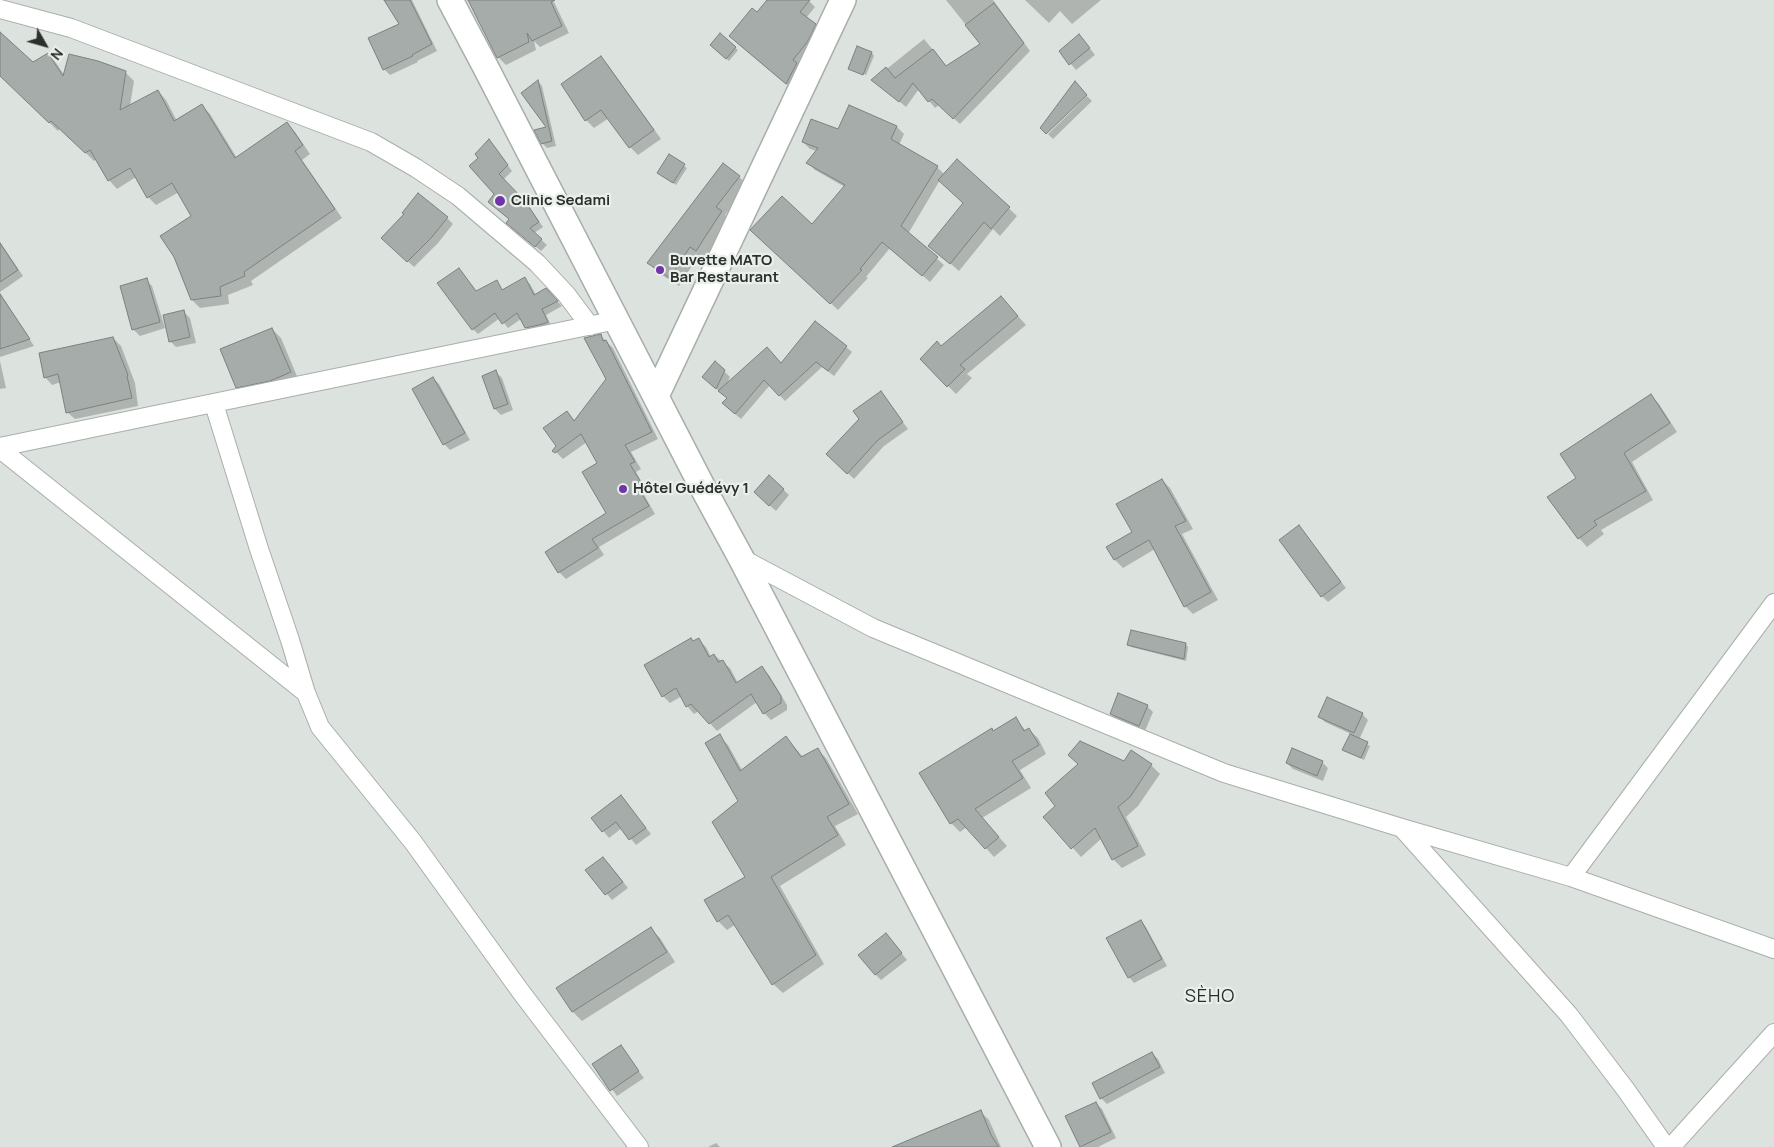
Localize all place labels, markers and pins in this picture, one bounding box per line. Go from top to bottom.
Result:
place label: Clinic Sedami [511,192,610,210]
marker: Clinic Sedami [493,194,507,208]
place label: Buvette MATO Bar Restaurant [670,252,779,287]
marker: Buvette MATO Bar Restaurant [654,264,666,276]
place label: Hôtel Guédévy 1 [633,480,749,498]
marker: Hôtel Guédévy 1 [617,483,629,495]

